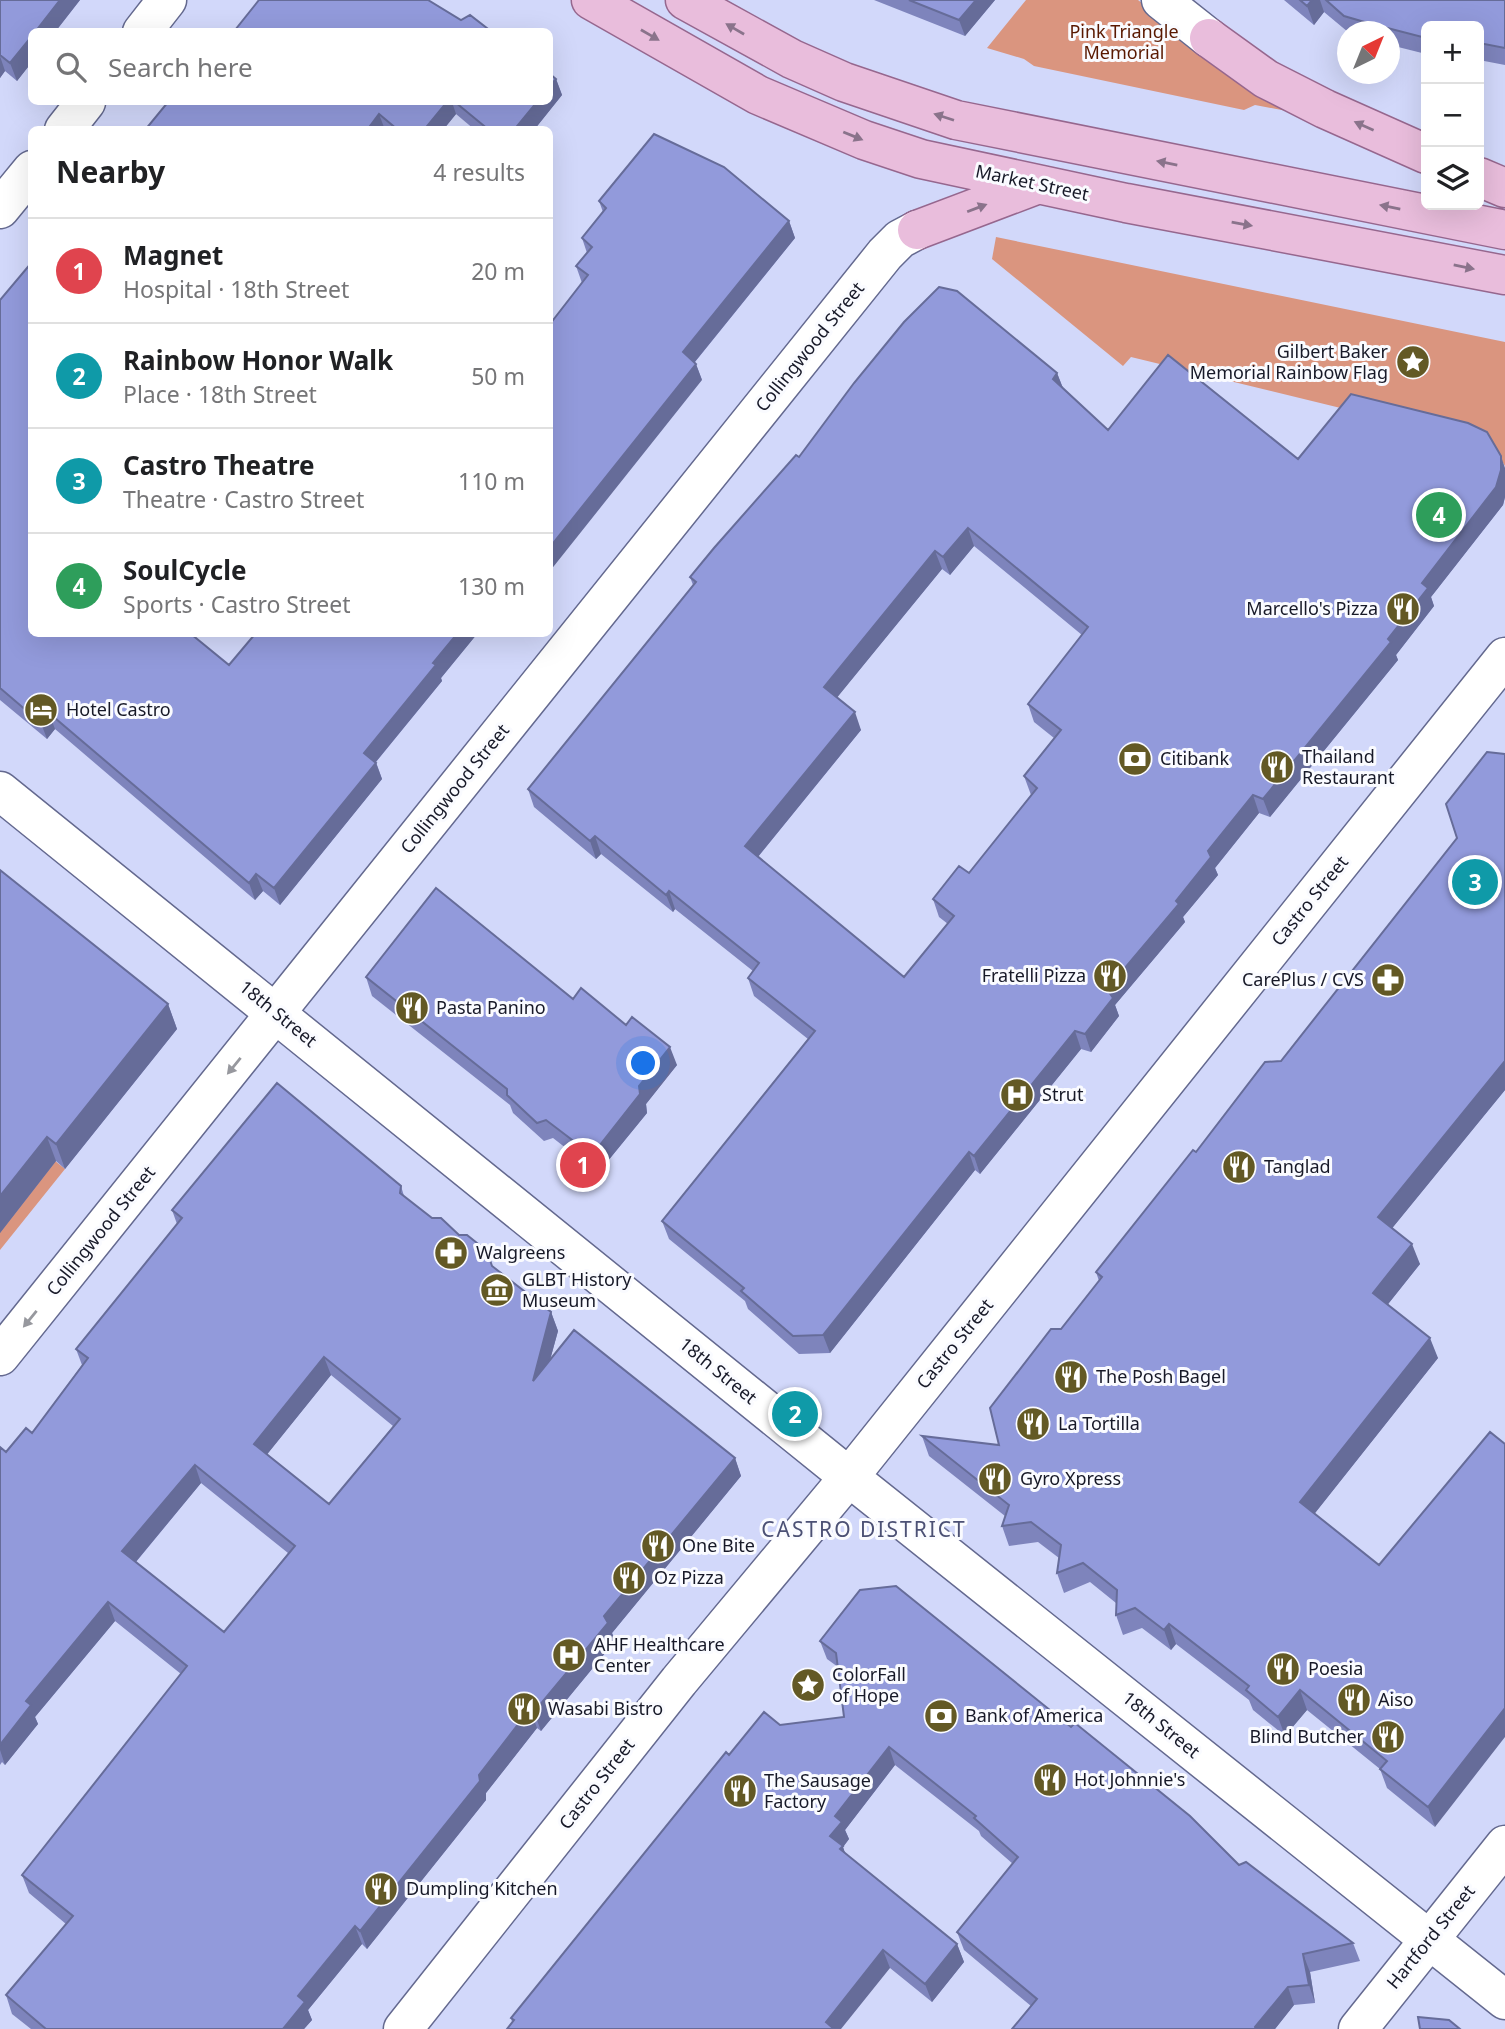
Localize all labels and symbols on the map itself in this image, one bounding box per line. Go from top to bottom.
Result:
park label: Pink Triangle Memorial [1069,19,1179,64]
north arrow [1337,21,1400,84]
one-way arrow [725,23,745,35]
one-way arrow [640,28,660,40]
one-way arrow [934,111,955,121]
one-way arrow [1354,120,1374,132]
one-way arrow [843,130,864,141]
one-way arrow [1156,157,1178,168]
street label: Market Street [973,158,1091,206]
one-way arrow [1379,201,1401,212]
one-way arrow [966,202,987,213]
one-way arrow [1231,218,1253,229]
one-way arrow [1453,261,1475,272]
street label: Collingwood Street [749,276,869,416]
place label: Gilbert Baker Memorial Rainbow Flag [1190,339,1389,384]
place icon: Gilbert Baker Memorial Rainbow Flag [1394,343,1432,381]
pin: 4 [1416,489,1462,541]
restaurant icon: Marcello's Pizza [1384,590,1422,628]
place label: Marcello's Pizza [1246,596,1378,620]
hotel icon: Hotel Castro [22,691,60,729]
place label: Hotel Castro [66,697,171,721]
street label: Collingwood Street [394,718,514,858]
bank icon: Citibank [1116,740,1154,778]
place label: Thailand Restaurant [1302,744,1395,789]
place label: Citibank [1160,746,1229,770]
restaurant icon: Thailand Restaurant [1258,748,1296,786]
street label: Castro Street [1265,850,1353,950]
pin: 3 [1452,856,1498,908]
restaurant icon: Fratelli Pizza [1091,957,1129,995]
pharmacy icon: CarePlus / CVS [1369,961,1407,999]
place label: Fratelli Pizza [982,963,1086,987]
place label: CarePlus / CVS [1242,967,1364,991]
street label: 18th Street [235,975,323,1052]
restaurant icon: Pasta Panino [393,989,431,1027]
place label: Pasta Panino [436,995,546,1019]
your location [626,1046,660,1080]
one-way arrow [227,1057,241,1075]
hospital icon: Strut [998,1076,1036,1114]
place label: Strut [1042,1082,1084,1106]
pin: 1 [560,1139,606,1191]
restaurant icon: Tanglad [1220,1148,1258,1186]
place label: Tanglad [1264,1154,1331,1178]
street label: Collingwood Street [40,1160,160,1300]
pharmacy icon: Walgreens [432,1234,470,1272]
place label: Walgreens [476,1240,565,1264]
place label: GLBT History Museum [522,1267,632,1312]
museum icon: GLBT History Museum [478,1271,516,1309]
street label: Castro Street [910,1293,998,1393]
one-way arrow [22,1310,37,1328]
street label: 18th Street [675,1332,763,1409]
restaurant icon: The Posh Bagel [1052,1358,1090,1396]
place label: The Posh Bagel [1096,1364,1226,1388]
pin: 2 [772,1388,818,1440]
restaurant icon: La Tortilla [1014,1405,1052,1443]
place label: La Tortilla [1058,1411,1140,1435]
restaurant icon: Gyro Xpress [976,1460,1014,1498]
place label: Gyro Xpress [1020,1466,1121,1490]
district label: CASTRO DISTRICT [761,1515,967,1543]
restaurant icon: One Bite [639,1527,677,1565]
place label: One Bite [682,1533,755,1557]
restaurant icon: Oz Pizza [610,1559,648,1597]
place label: Oz Pizza [654,1565,724,1589]
place label: AHF Healthcare Center [594,1632,725,1677]
hospital icon: AHF Healthcare Center [550,1636,588,1674]
restaurant icon: Poesia [1264,1650,1302,1688]
place label: Poesia [1308,1656,1363,1680]
place label: ColorFall of Hope [832,1662,906,1707]
place icon: ColorFall of Hope [789,1666,827,1704]
restaurant icon: Aiso [1335,1681,1373,1719]
street label: 18th Street [1118,1686,1206,1763]
place label: Aiso [1378,1687,1414,1711]
restaurant icon: Wasabi Bistro [505,1690,543,1728]
place label: Wasabi Bistro [548,1696,663,1720]
bank icon: Bank of America [922,1697,960,1735]
place label: Bank of America [965,1703,1103,1727]
restaurant icon: Blind Butcher [1369,1718,1407,1756]
place label: Blind Butcher [1249,1724,1365,1748]
street label: Castro Street [553,1732,640,1834]
restaurant icon: Hot Johnnie's [1031,1761,1069,1799]
place label: Hot Johnnie's [1074,1767,1185,1791]
place label: The Sausage Factory [764,1768,871,1813]
restaurant icon: The Sausage Factory [721,1772,759,1810]
restaurant icon: Dumpling Kitchen [362,1870,400,1908]
place label: Dumpling Kitchen [406,1876,558,1900]
street label: Hartford Street [1381,1879,1480,1993]

